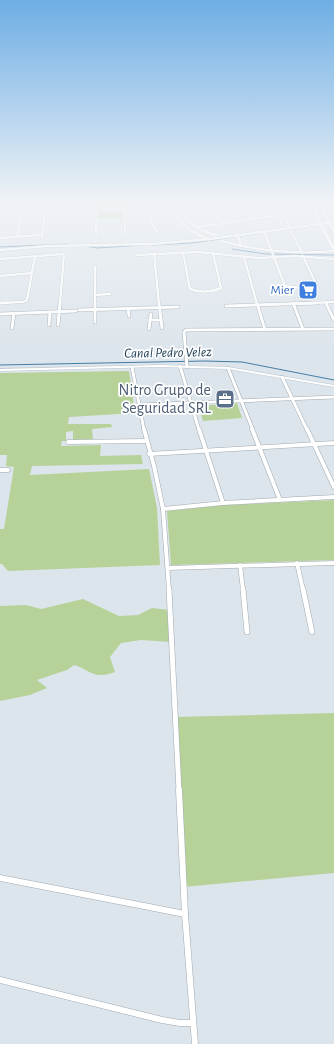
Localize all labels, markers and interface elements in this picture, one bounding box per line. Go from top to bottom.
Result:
supermarket icon: Mier [297,279,319,301]
place label: Mier [270,284,295,297]
water label: Canal Pedro Velez [124,345,212,361]
place label: Nitro Grupo de Seguridad SRL [119,382,211,416]
office icon: Nitro Grupo de Seguridad SRL [214,388,236,410]

